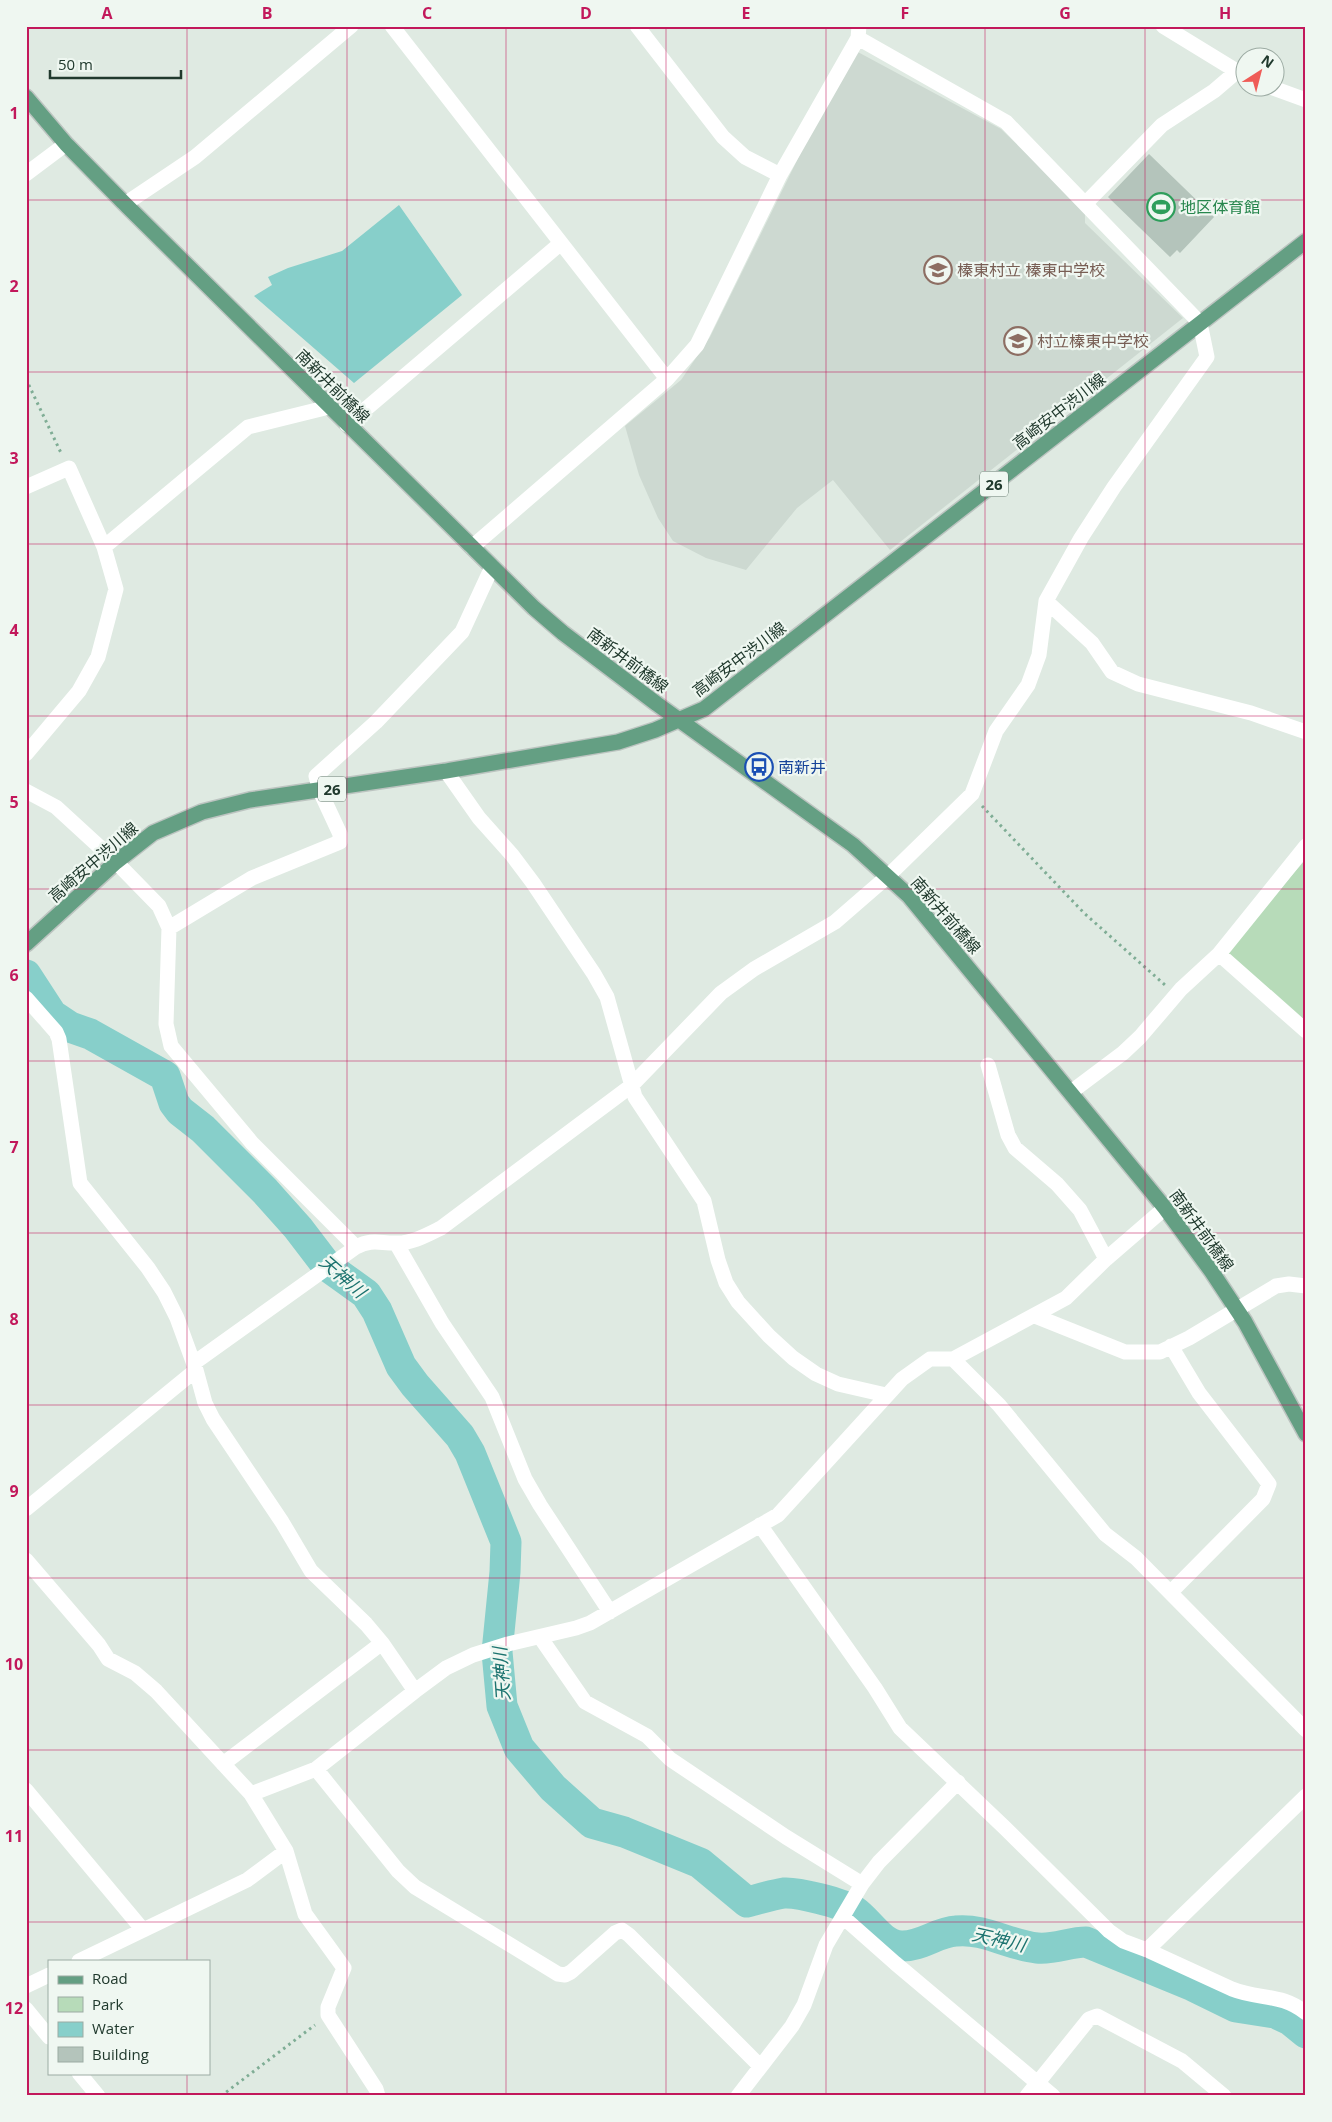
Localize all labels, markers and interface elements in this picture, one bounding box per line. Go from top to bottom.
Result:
text: A [101,2,113,24]
text: B [262,2,272,24]
text: C [422,2,432,24]
text: D [580,2,592,24]
text: E [742,2,751,24]
text: F [901,2,909,24]
text: G [1059,2,1071,24]
text: H [1219,2,1231,24]
scale bar [50,48,181,80]
north arrow [1234,48,1284,98]
text: N [1258,50,1278,72]
text: 50 m [58,54,93,74]
text: 1 [9,102,19,124]
sports icon: 地区体育館 [1146,192,1176,222]
place label: 地区体育館 [1180,196,1260,218]
school or university icon: 榛東村立 榛東中学校 [923,255,953,285]
place label: 榛東村立 榛東中学校 [957,259,1105,281]
text: 2 [9,275,19,297]
school or university icon: 村立榛東中学校 [1003,326,1033,356]
place label: 村立榛東中学校 [1037,330,1149,352]
street label: 南新井前橋線 [291,344,375,428]
street label: 高崎安中渋川線 [1008,368,1110,454]
text: 3 [9,447,19,469]
road number: 26 [980,472,1008,496]
street label: 高崎安中渋川線 [688,617,790,701]
text: 4 [9,619,19,641]
street label: 南新井前橋線 [583,622,673,698]
bus stop icon: 南新井 [744,752,774,782]
place label: 南新井 [778,756,826,778]
road number: 26 [318,776,346,802]
text: 5 [9,791,19,813]
street label: 高崎安中渋川線 [44,817,142,907]
street label: 南新井前橋線 [906,872,986,958]
text: 6 [9,964,19,986]
text: 7 [9,1136,19,1158]
street label: 南新井前橋線 [1165,1185,1239,1275]
water label: 天神川 [315,1249,373,1304]
text: 8 [9,1308,19,1330]
text: 9 [9,1480,19,1502]
water label: 天神川 [487,1644,515,1702]
text: 10 [5,1653,23,1675]
text: 11 [5,1825,23,1847]
water label: 天神川 [970,1921,1030,1957]
legend [48,1960,210,2074]
text: Road [92,1968,128,1988]
text: Park [92,1994,123,2014]
text: 12 [5,1997,23,2019]
text: Water [92,2018,134,2038]
text: Building [92,2044,149,2064]

